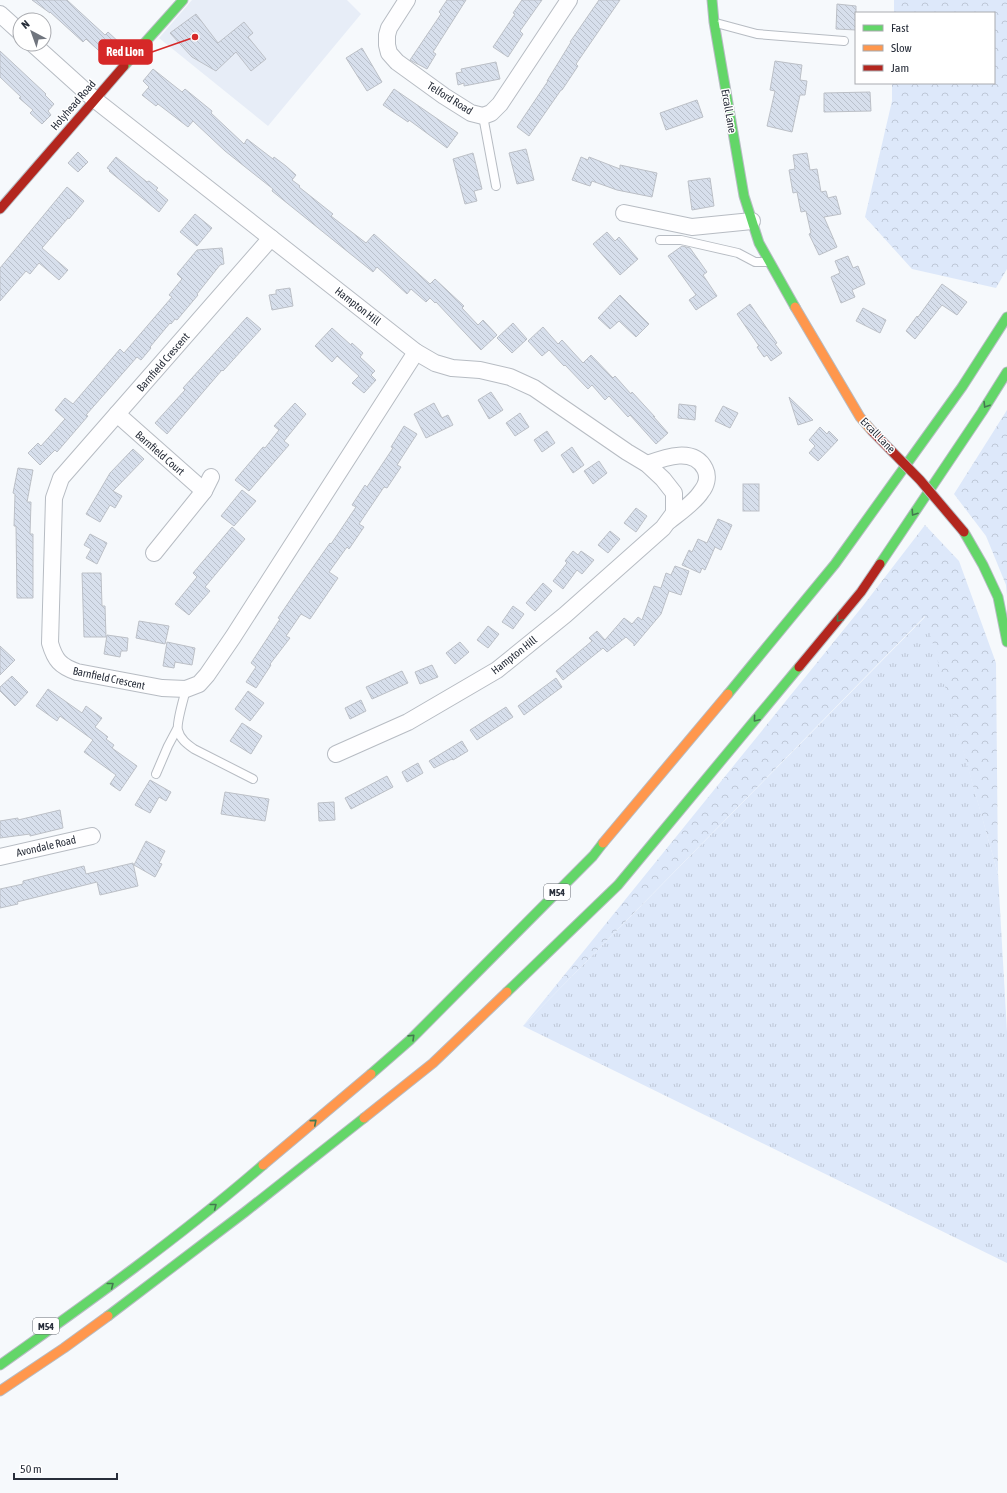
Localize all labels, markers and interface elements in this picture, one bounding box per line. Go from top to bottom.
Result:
north arrow [12,12,52,52]
legend [855,12,995,84]
text: N [19,18,32,31]
text: Fast [891,21,909,35]
callout: Red Lion [99,40,152,64]
text: Slow [891,41,912,55]
text: Red Lion [106,45,144,59]
text: Jam [891,61,909,75]
street label: Holyhead Road [48,78,98,132]
street label: Telford Road [425,79,475,117]
street label: Ercall Lane [719,88,739,134]
street label: Hampton Hill [333,285,383,328]
street label: Barnfield Crescent [134,330,192,394]
one-way arrow [983,401,991,408]
street label: Ercall Lane [858,415,898,455]
street label: Barnfield Court [133,429,187,477]
one-way arrow [911,509,919,516]
one-way arrow [836,614,843,621]
street label: Hampton Hill [489,633,539,676]
street label: Barnfield Crescent [72,664,146,692]
one-way arrow [753,714,760,721]
street label: Avondale Road [15,833,77,859]
road number: M54 [544,884,570,900]
one-way arrow [407,1034,415,1042]
one-way arrow [309,1120,317,1127]
one-way arrow [210,1203,217,1210]
one-way arrow [107,1282,114,1289]
road number: M54 [33,1318,59,1334]
scale bar [14,1455,117,1481]
text: 50 m [20,1462,42,1476]

